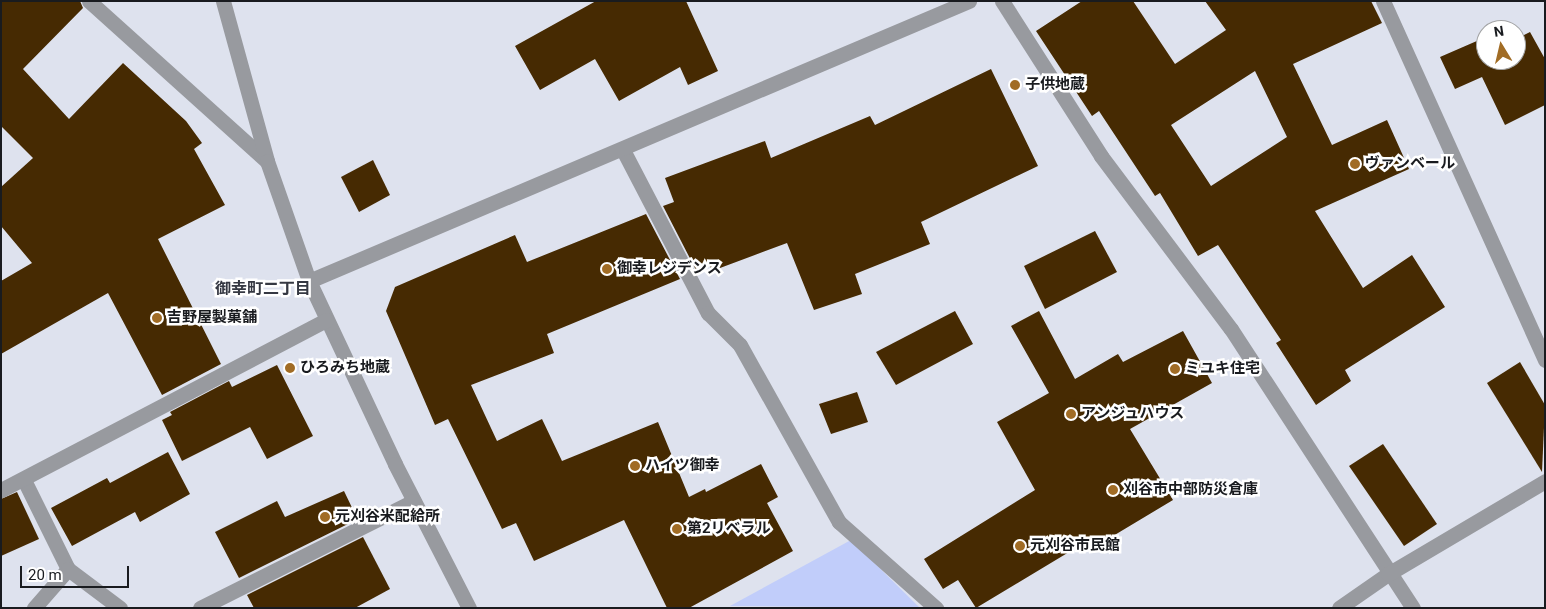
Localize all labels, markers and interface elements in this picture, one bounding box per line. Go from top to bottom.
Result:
north arrow [1476,20,1526,70]
text: N [1493,22,1505,40]
place label: 子供地蔵 [1025,76,1085,94]
marker: 子供地蔵 [1009,79,1021,91]
place label: ヴァンベール [1365,155,1455,173]
marker: ヴァンベール [1349,158,1361,170]
place label: 御幸レジデンス [617,260,722,278]
marker: 御幸レジデンス [601,263,613,275]
district label: 御幸町二丁目 [215,279,311,299]
place label: 吉野屋製菓舗 [167,309,257,327]
marker: 吉野屋製菓舗 [151,312,163,324]
place label: ひろみち地蔵 [300,359,390,377]
place label: ミユキ住宅 [1185,360,1260,378]
marker: ひろみち地蔵 [284,362,296,374]
marker: ミユキ住宅 [1169,363,1181,375]
place label: アンジュハウス [1081,405,1186,423]
marker: アンジュハウス [1065,408,1077,420]
place label: ハイツ御幸 [645,457,720,475]
marker: ハイツ御幸 [629,460,641,472]
place label: 刈谷市中部防災倉庫 [1123,481,1258,499]
marker: 刈谷市中部防災倉庫 [1107,484,1119,496]
place label: 元刈谷米配給所 [335,508,440,526]
marker: 元刈谷米配給所 [319,511,331,523]
place label: 第2リベラル [687,520,771,538]
marker: 第2リベラル [671,523,683,535]
place label: 元刈谷市民館 [1030,537,1120,555]
marker: 元刈谷市民館 [1014,540,1026,552]
scale bar [22,556,131,588]
text: 20 m [28,566,62,584]

